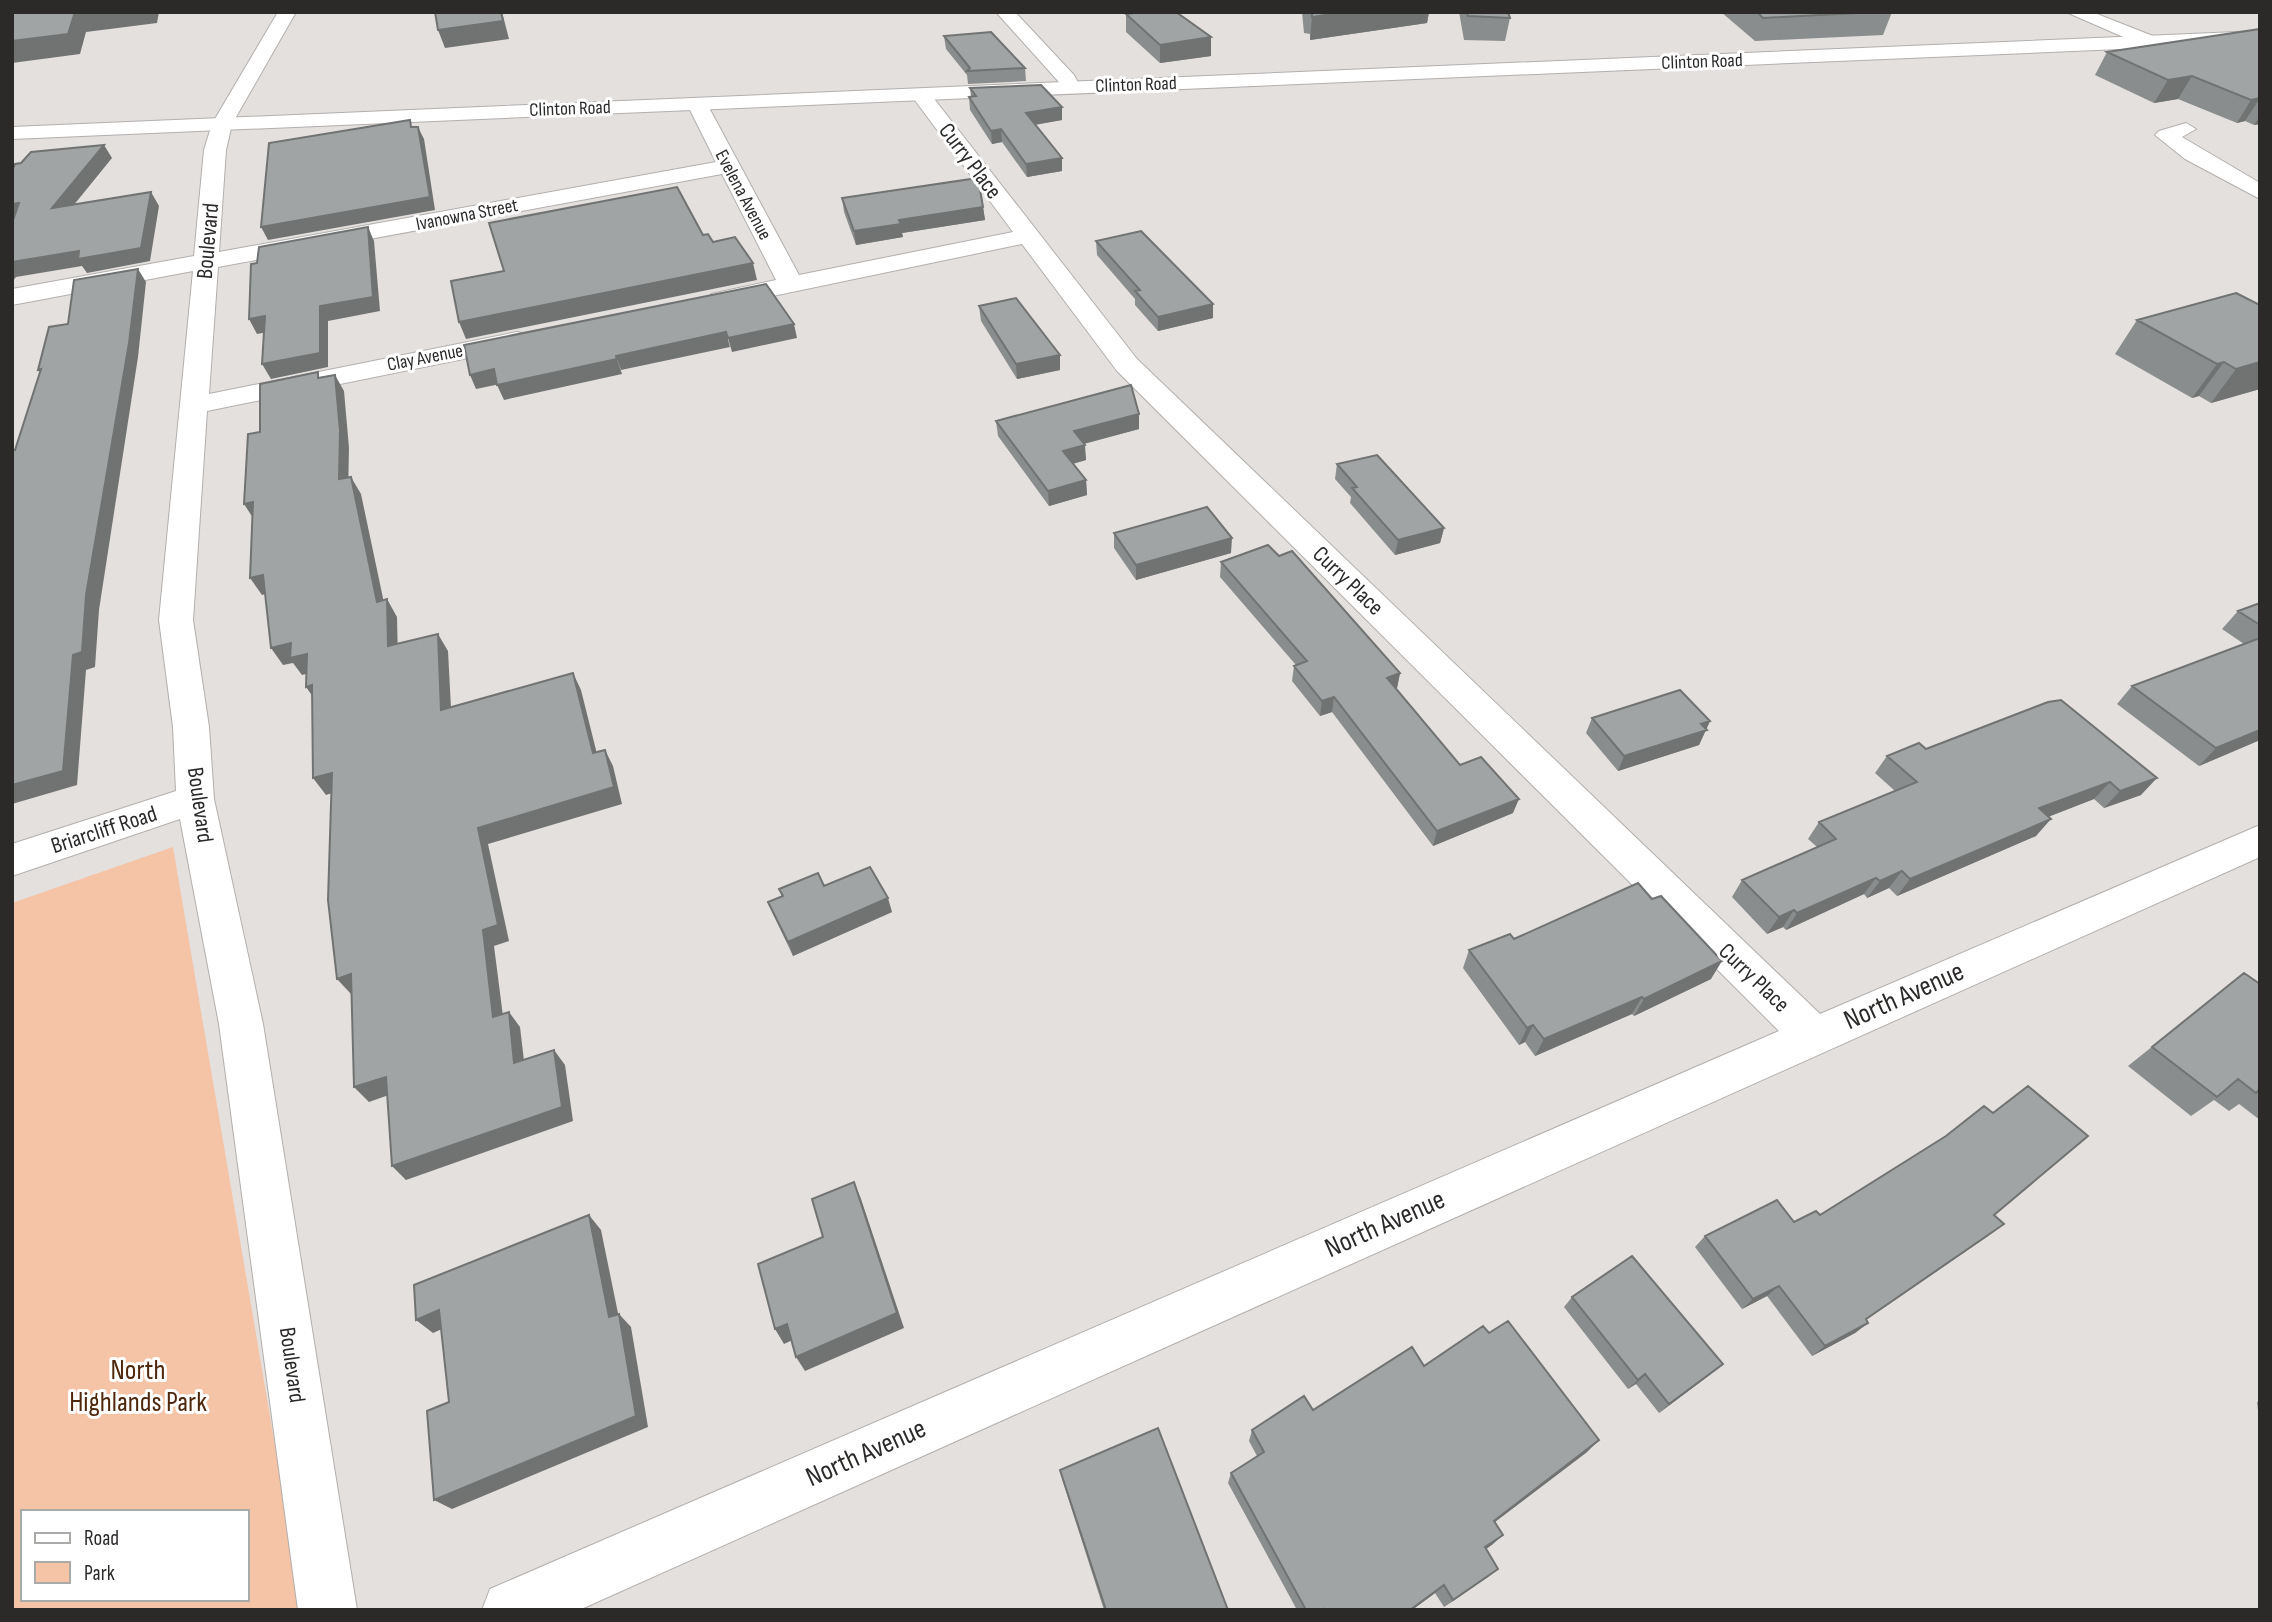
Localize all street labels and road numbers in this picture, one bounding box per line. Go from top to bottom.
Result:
street label: Clinton Road [1661,49,1743,75]
street label: Clinton Road [1095,72,1177,98]
street label: Clinton Road [529,96,611,122]
street label: Curry Place [932,118,1008,204]
street label: Evelena Avenue [710,146,776,244]
street label: Ivanowna Street [414,194,520,236]
street label: Boulevard [191,202,225,280]
street label: Clay Avenue [385,339,465,377]
street label: Curry Place [1307,540,1389,622]
street label: Boulevard [181,765,219,845]
street label: Briarcliff Road [48,800,160,860]
street label: Curry Place [1713,937,1795,1019]
street label: North Avenue [1839,955,1969,1037]
street label: North Avenue [1320,1183,1450,1265]
street label: Boulevard [273,1325,311,1405]
street label: North Avenue [801,1412,931,1494]

